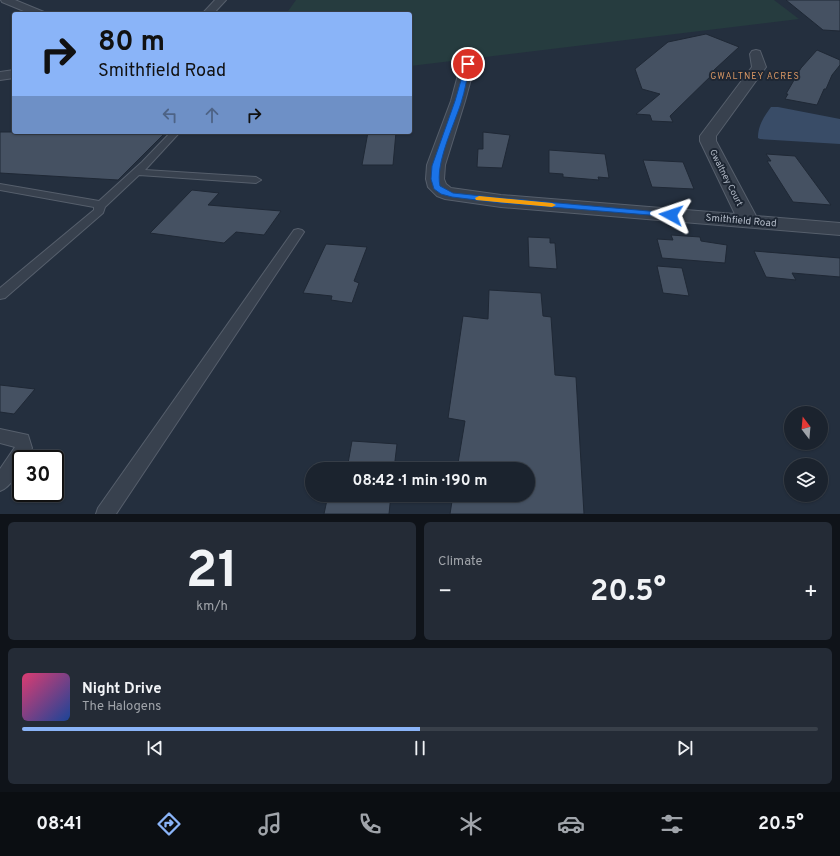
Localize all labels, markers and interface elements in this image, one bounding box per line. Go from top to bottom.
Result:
text: 80 m [98,25,165,61]
icon: right [32,28,84,80]
pin [451,47,485,81]
icon: arrive [457,53,479,75]
text: Smithfield Road [98,60,226,83]
district label: GWALTNEY ACRES [710,71,800,82]
icon: left [159,104,181,126]
icon: ahead [201,104,223,126]
icon: right [243,104,265,126]
street label: Gwaltney Court [707,148,745,208]
position arrow [650,194,692,236]
street label: Smithfield Road [705,211,777,231]
north arrow [784,406,828,450]
map controls [784,406,828,502]
speed limit sign: 30 [12,450,64,502]
button: layers [784,458,828,502]
text: 08:42 · 1 min · 190 m [353,472,487,491]
text: 21 [186,540,238,606]
text: Climate [438,554,483,570]
text: 20.5° [590,574,666,611]
text: − [438,579,452,606]
text: + [804,579,818,606]
text: km/h [196,599,228,615]
text: Night Drive [82,680,162,699]
text: The Halogens [82,699,161,715]
icon: previous [144,737,166,759]
icon: pause [409,737,431,759]
icon: next [674,737,696,759]
icon: directions [155,810,183,838]
icon: music [256,810,284,838]
icon: phone [356,810,384,838]
icon: climate [457,810,485,838]
icon: car [557,810,585,838]
icon: filters [658,810,686,838]
text: 08:41 [36,813,83,836]
text: 20.5° [758,813,804,836]

